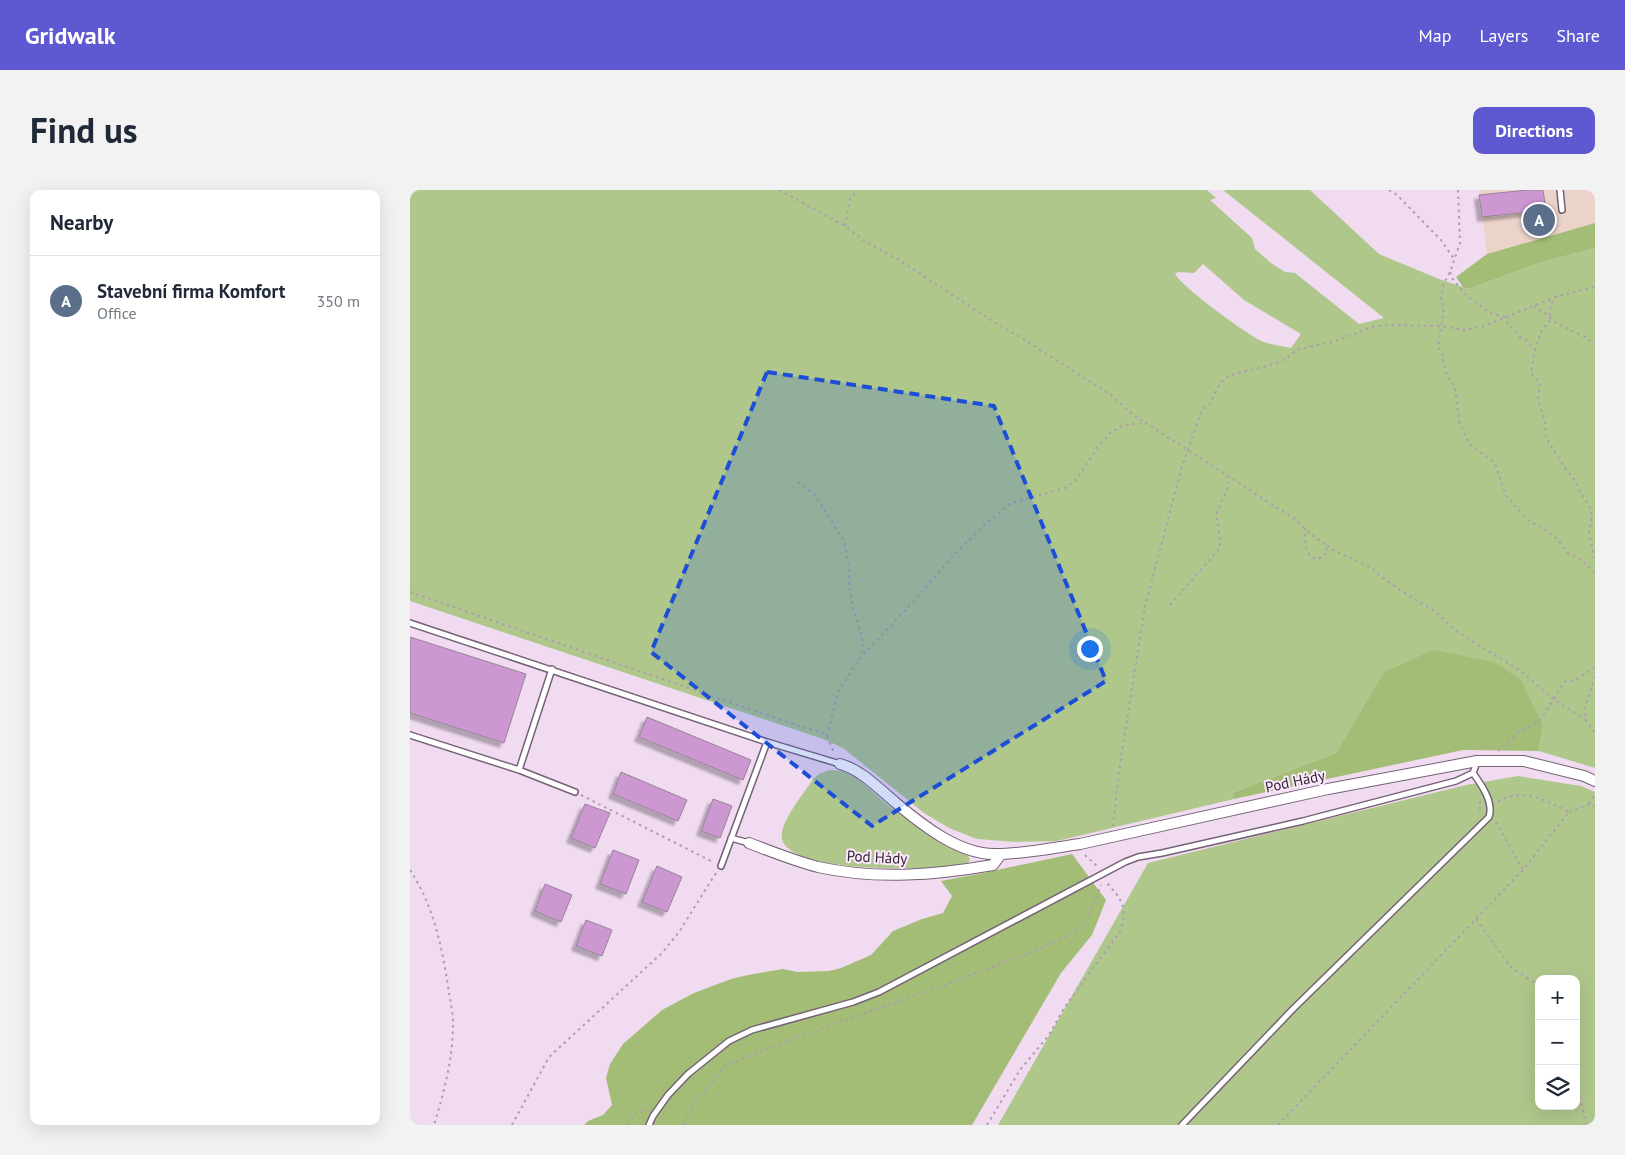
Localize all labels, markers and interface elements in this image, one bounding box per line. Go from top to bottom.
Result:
text: Gridwalk [25,20,115,51]
text: Map [1419,24,1451,47]
text: Layers [1479,24,1528,47]
text: Share [1556,24,1600,47]
text: Find us [30,107,138,153]
button: Directions [1473,107,1595,154]
pin: A [1523,201,1555,239]
text: Nearby [50,209,113,236]
text: Stavební firma Komfort [97,279,285,303]
text: A [61,291,71,311]
text: 350 m [317,291,360,311]
text: Office [97,303,137,323]
your location [1077,636,1103,662]
street label: Pod Hády [1263,765,1327,797]
street label: Pod Hády [846,846,908,868]
map controls [1535,975,1580,1110]
button: + [1535,975,1580,1020]
button: − [1535,1020,1580,1065]
button: layers [1535,1065,1580,1110]

